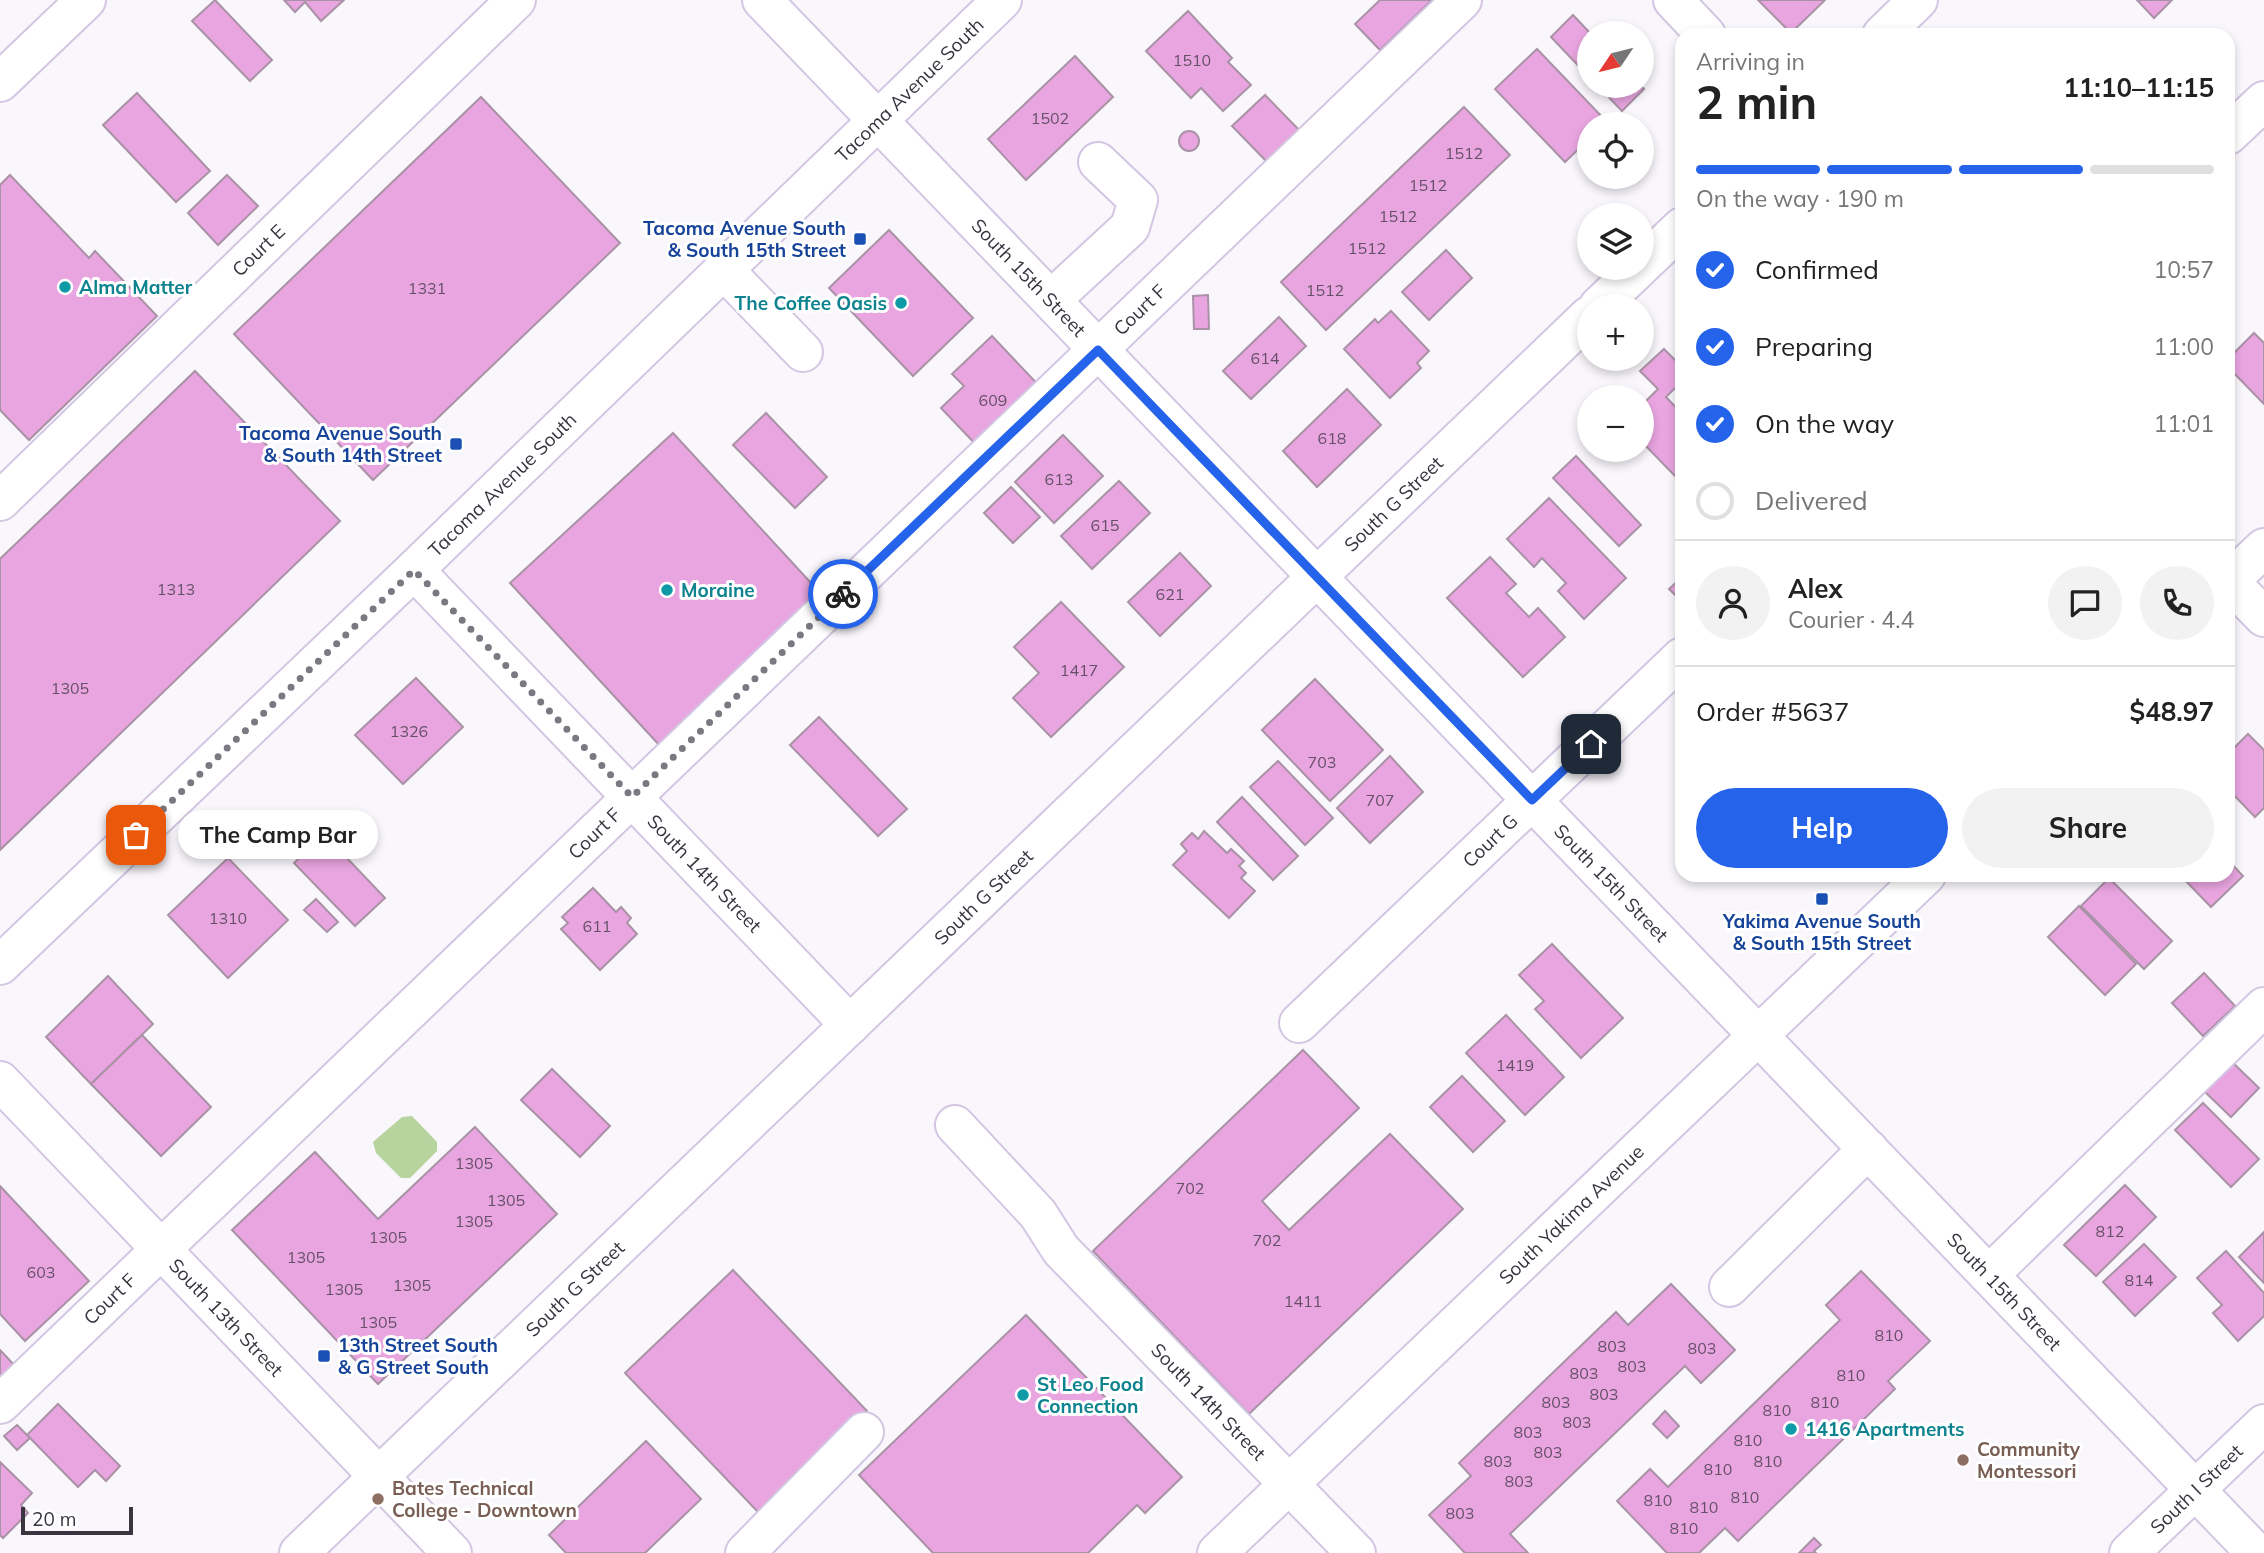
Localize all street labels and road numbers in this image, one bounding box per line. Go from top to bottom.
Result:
street label: Tacoma Avenue South [830,13,988,167]
street label: South 15th Street [967,213,1091,342]
street label: Court E [227,219,290,281]
street label: Court F [1108,279,1171,340]
street label: Tacoma Avenue South [423,407,581,562]
street label: South G Street [1339,451,1448,557]
street label: Court F [563,802,626,864]
street label: South 14th Street [642,809,767,938]
street label: Court G [1457,809,1522,872]
street label: South 15th Street [1549,819,1674,947]
street label: South G Street [929,844,1038,950]
street label: South Yakima Avenue [1494,1139,1649,1289]
street label: South 15th Street [1942,1227,2067,1356]
street label: South G Street [520,1235,629,1342]
street label: South 13th Street [164,1253,289,1382]
street label: Court F [78,1268,141,1329]
street label: South 14th Street [1146,1338,1271,1466]
street label: South I Street [2145,1439,2248,1539]

